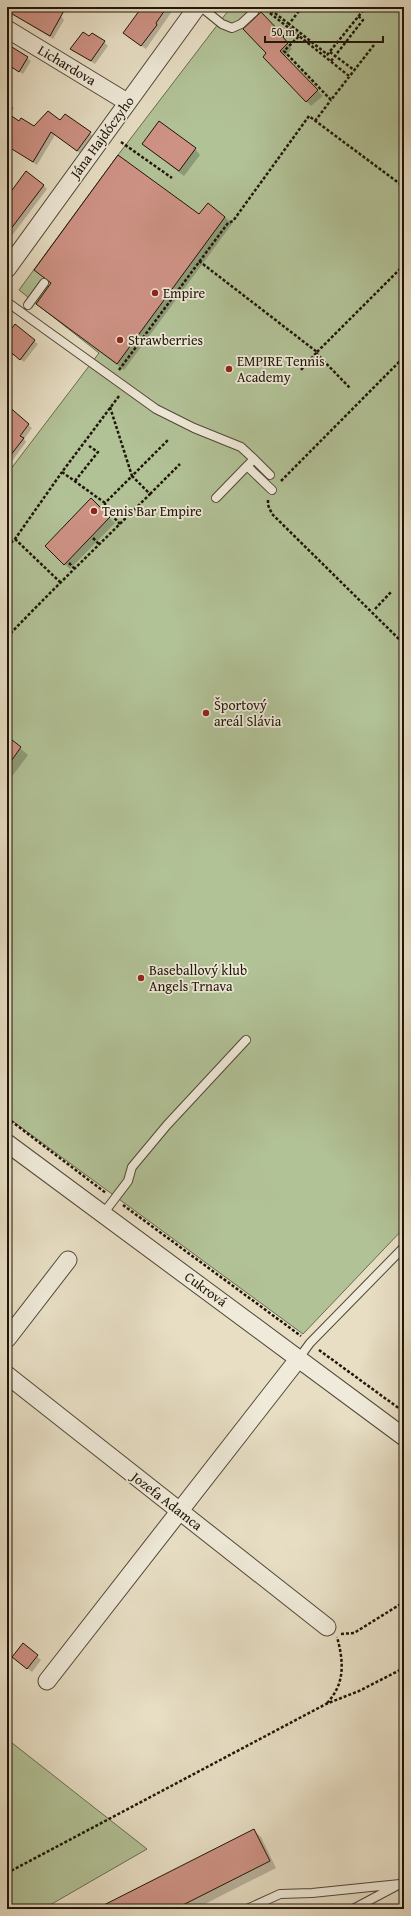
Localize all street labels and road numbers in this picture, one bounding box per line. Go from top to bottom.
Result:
street label: Lichardova [34,40,100,90]
street label: Jána Hajdóczyho [64,92,139,184]
street label: Cukrová [181,1267,232,1312]
street label: Jozefa Adamca [126,1466,207,1535]

